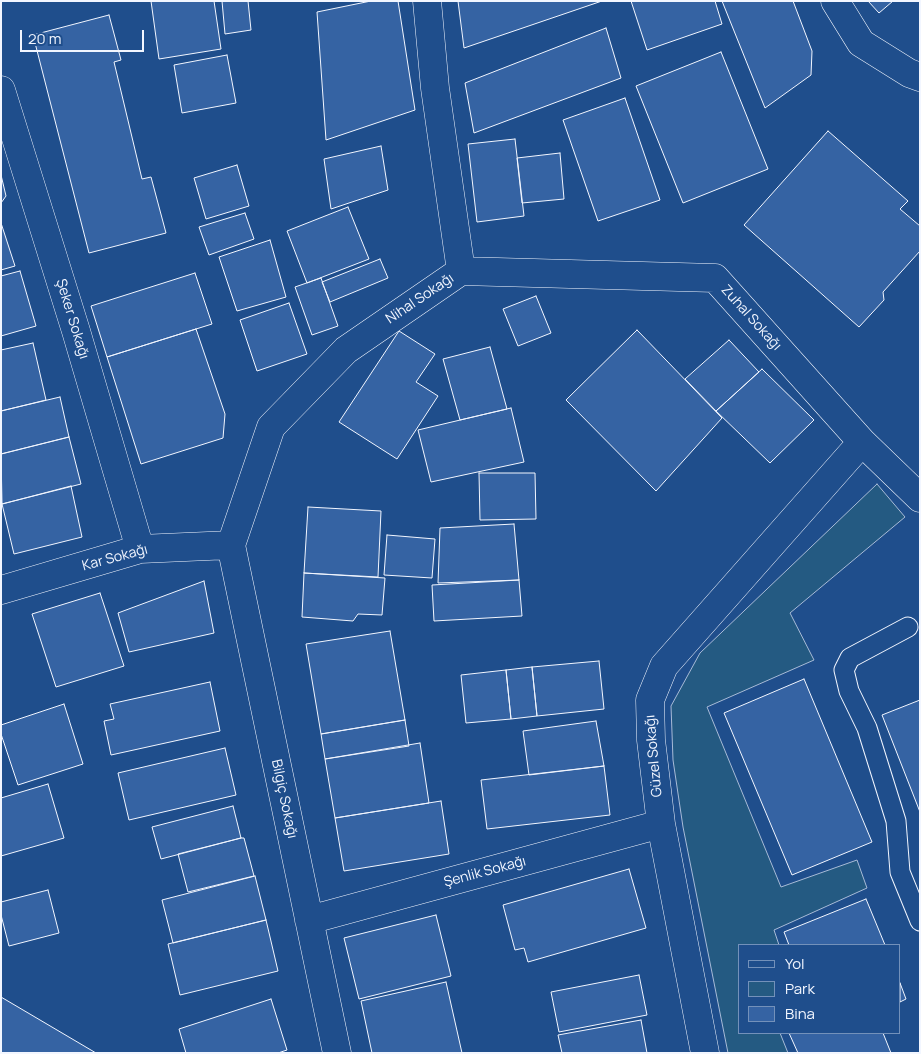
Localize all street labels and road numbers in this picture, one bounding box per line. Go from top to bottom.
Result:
street label: Nihal Sokağı [383,270,457,328]
street label: Şeker Sokağı [52,277,92,361]
street label: Zuhal Sokağı [717,282,785,354]
street label: Kar Sokağı [80,541,150,575]
street label: Güzel Sokağı [642,714,666,798]
street label: Bilgiç Sokağı [267,758,301,840]
street label: Şenlik Sokağı [442,853,528,891]

